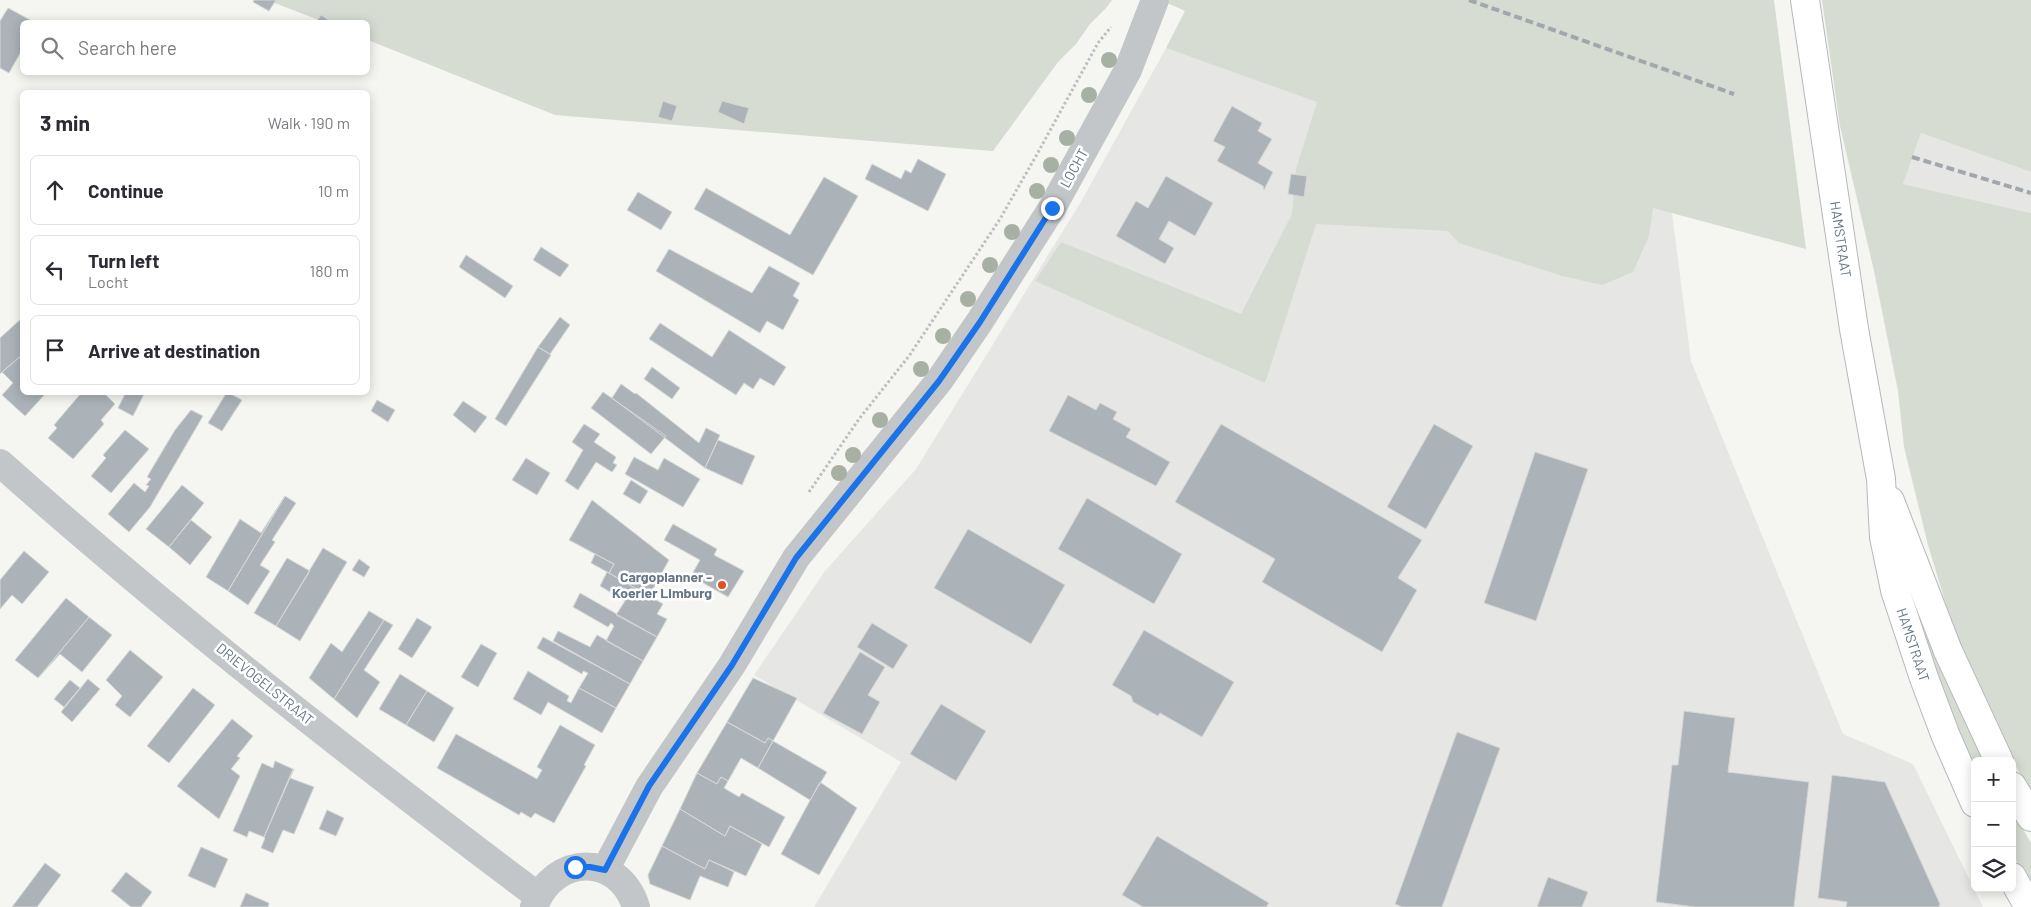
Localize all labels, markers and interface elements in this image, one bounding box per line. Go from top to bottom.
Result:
search box [20,20,370,75]
icon: search [38,34,66,62]
text: Search here [78,36,177,59]
text: 3 min [40,110,90,135]
text: Walk · 190 m [268,113,350,132]
street label: LOCHT [1056,145,1091,190]
icon: ahead [41,176,69,204]
text: Continue [88,179,164,202]
text: 10 m [318,181,349,200]
route end [1041,197,1064,220]
street label: HAMSTRAAT [1827,200,1855,279]
text: Turn left [88,249,159,272]
icon: left [41,256,69,284]
text: 180 m [310,261,349,280]
text: Locht [88,272,129,291]
icon: arrive [41,336,69,364]
text: Arrive at destination [88,339,260,362]
place label: Cargoplanner - Koerier Limburg [612,568,712,601]
marker: Cargoplanner - Koerier Limburg [716,579,728,591]
street label: HAMSTRAAT [1893,606,1934,684]
street label: DRIEVOGELSTRAAT [213,639,317,728]
map controls [1971,757,2016,892]
button: + [1971,757,2016,802]
button: − [1971,802,2016,847]
button: layers [1971,847,2016,892]
route start [564,856,587,879]

